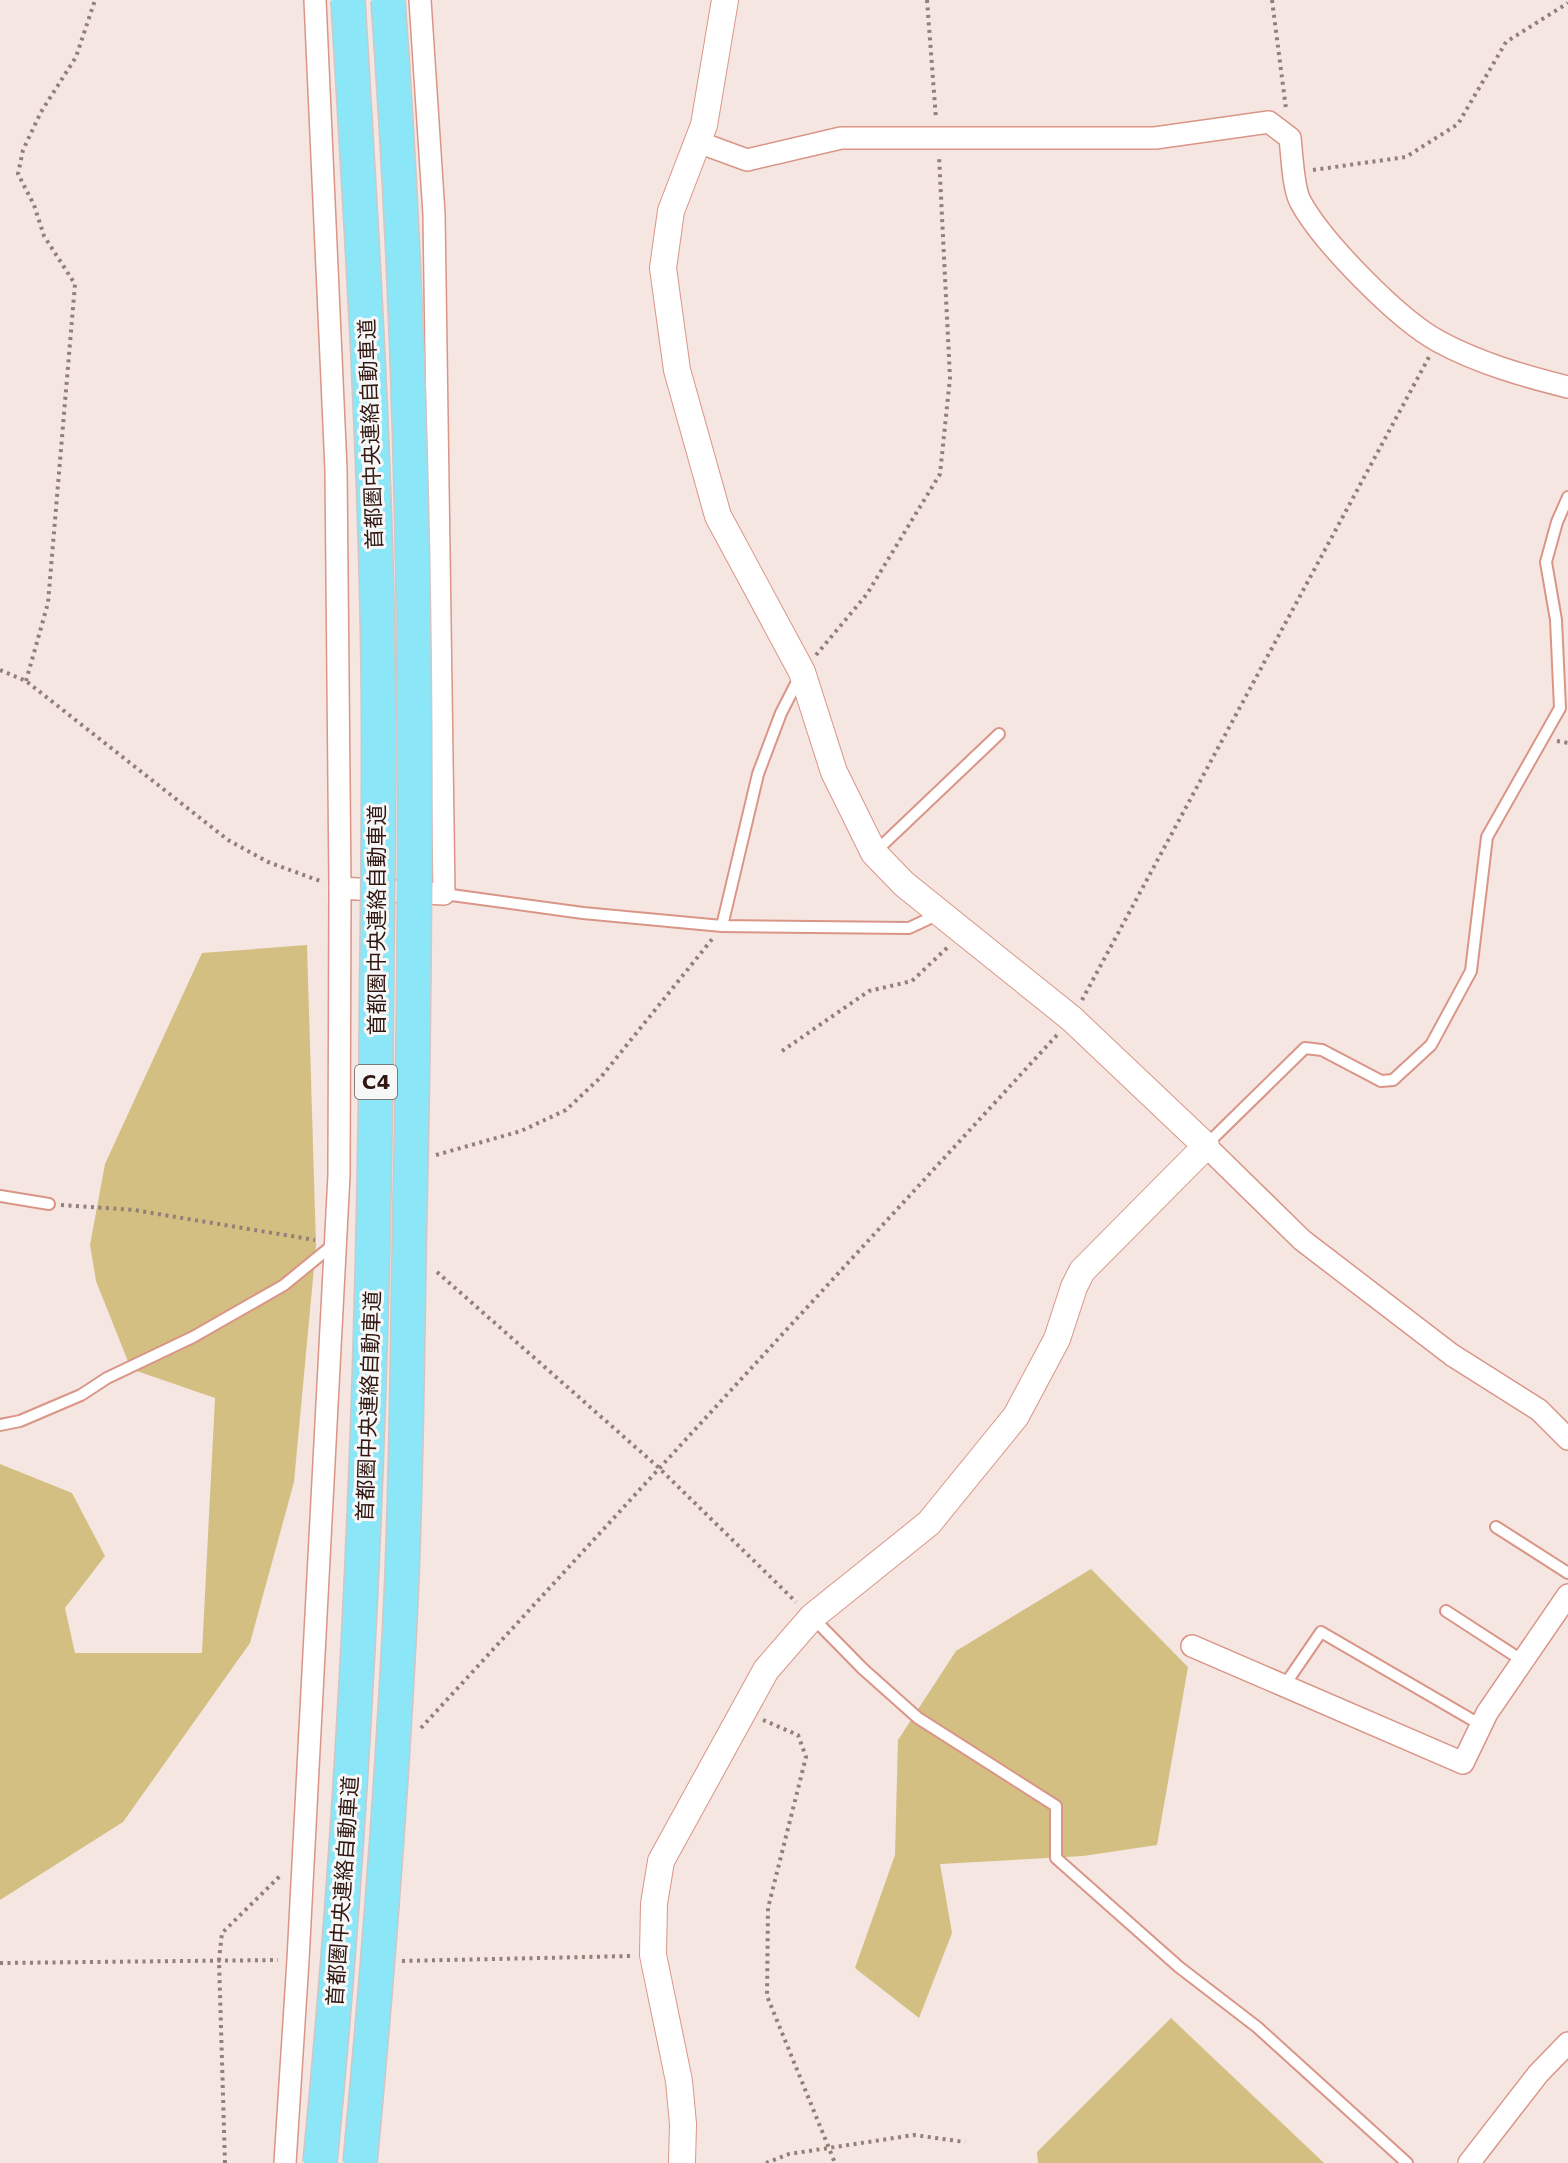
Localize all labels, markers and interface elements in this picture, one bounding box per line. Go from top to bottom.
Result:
street label: 首都圏中央連絡自動車道 [355,318,387,550]
street label: 首都圏中央連絡自動車道 [365,805,389,1036]
road number: C4 [355,1065,397,1099]
street label: 首都圏中央連絡自動車道 [353,1290,385,1522]
street label: 首都圏中央連絡自動車道 [323,1775,363,2007]

